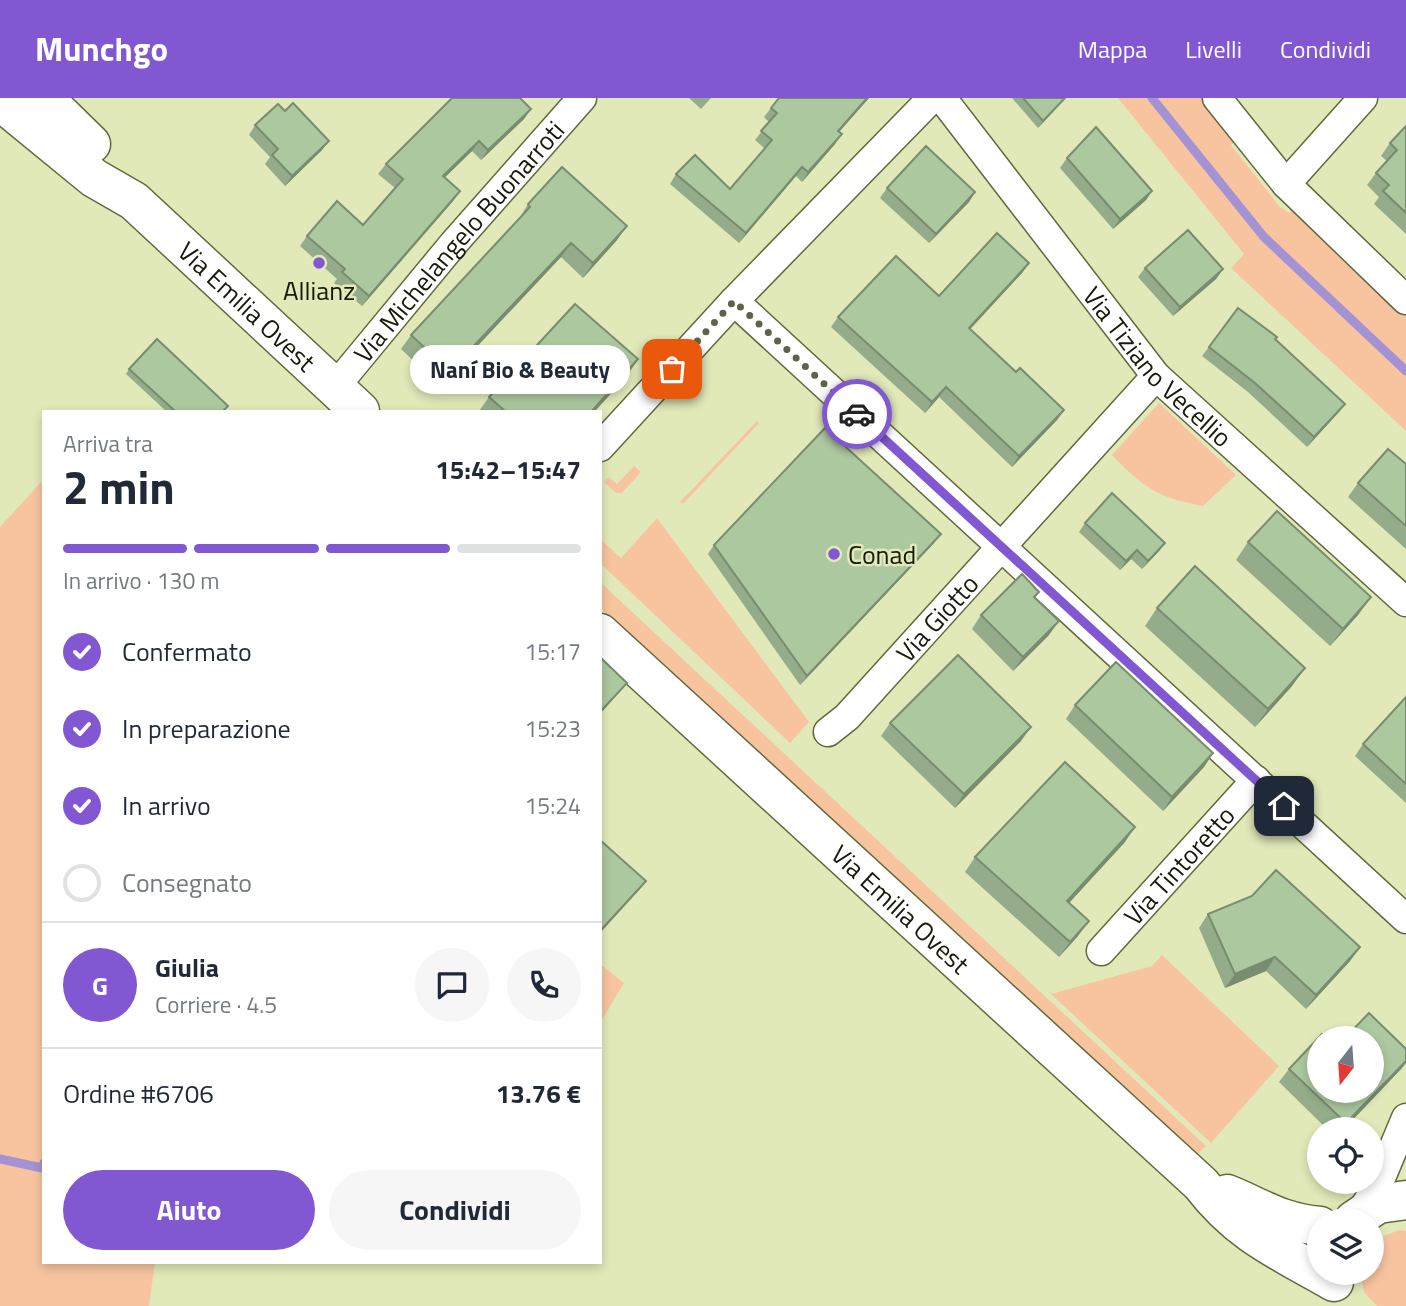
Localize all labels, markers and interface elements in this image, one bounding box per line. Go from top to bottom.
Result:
text: Munchgo [35,24,168,74]
text: Mappa [1078,31,1147,67]
text: Livelli [1185,31,1242,67]
text: Condividi [1280,31,1371,67]
street label: Via Michelangelo Buonarroti [344,112,573,371]
street label: Via Emilia Ovest [169,232,325,380]
marker: Allianz [311,255,327,271]
place label: Allianz [283,271,355,310]
street label: Via Tiziano Vecellio [1074,278,1241,456]
pin [642,339,702,399]
callout: Naní Bio & Beauty [410,344,630,394]
icon: bag [653,350,691,388]
text: Naní Bio & Beauty [430,352,610,387]
courier [822,379,892,449]
icon: car [838,395,876,433]
text: Arriva tra [63,426,153,461]
text: 15:42–15:47 [435,450,581,489]
text: 2 min [63,452,175,522]
place label: Conad [848,535,916,574]
marker: Conad [826,546,842,562]
text: In arrivo · 130 m [63,563,220,598]
street label: Via Giotto [886,565,987,671]
text: Confermato [122,632,252,671]
icon: check [63,633,101,671]
text: 15:17 [524,634,581,669]
text: In preparazione [122,709,291,748]
icon: check [63,710,101,748]
text: 15:23 [524,711,581,746]
pin [1254,776,1314,836]
text: In arrivo [122,786,211,825]
icon: check [63,787,101,825]
icon: home [1265,787,1303,825]
text: 15:24 [524,788,581,823]
street label: Via Tintoretto [1114,797,1244,934]
street label: Via Emilia Ovest [823,835,979,982]
text: Consegnato [122,863,252,902]
text: Giulia [155,948,219,987]
button: chat [415,948,489,1022]
button: phone [507,948,581,1022]
text: G [92,966,108,1005]
text: Corriere · 4.5 [155,987,277,1022]
north arrow [1307,1026,1384,1102]
map controls [1307,1026,1384,1285]
text: Ordine #6706 [63,1074,214,1113]
text: 13.76 € [496,1074,581,1113]
button: locate [1307,1117,1384,1194]
button: Aiuto [63,1170,315,1250]
button: Condividi [329,1170,581,1250]
button: layers [1307,1208,1384,1285]

